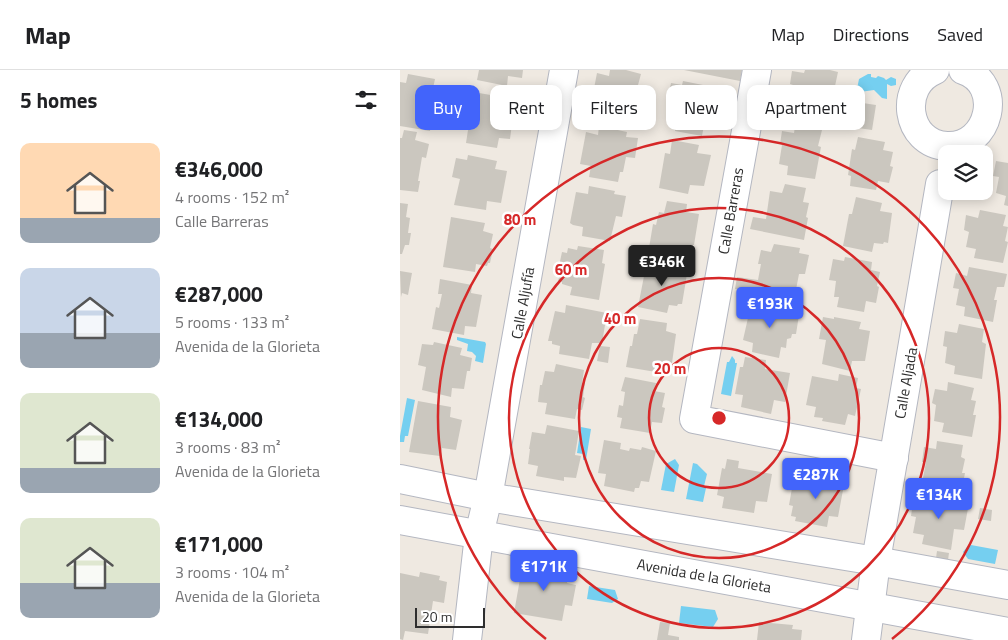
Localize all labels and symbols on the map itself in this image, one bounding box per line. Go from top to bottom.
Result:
street label: Calle Barreras [712,166,749,256]
text: 80 m [504,208,536,231]
pin: €346K [627,244,697,287]
text: 60 m [555,258,587,281]
street label: Calle Aljufía [505,265,540,341]
pin: €193K [735,286,805,329]
text: 40 m [604,307,636,330]
street label: Calle Aljada [888,345,923,420]
text: 20 m [654,357,686,380]
centre of rings [710,409,728,427]
pin: €287K [781,458,851,500]
pin: €134K [904,478,974,520]
pin: €171K [509,550,579,592]
street label: Avenida de la Glorieta [635,552,773,599]
scale bar [415,605,485,628]

